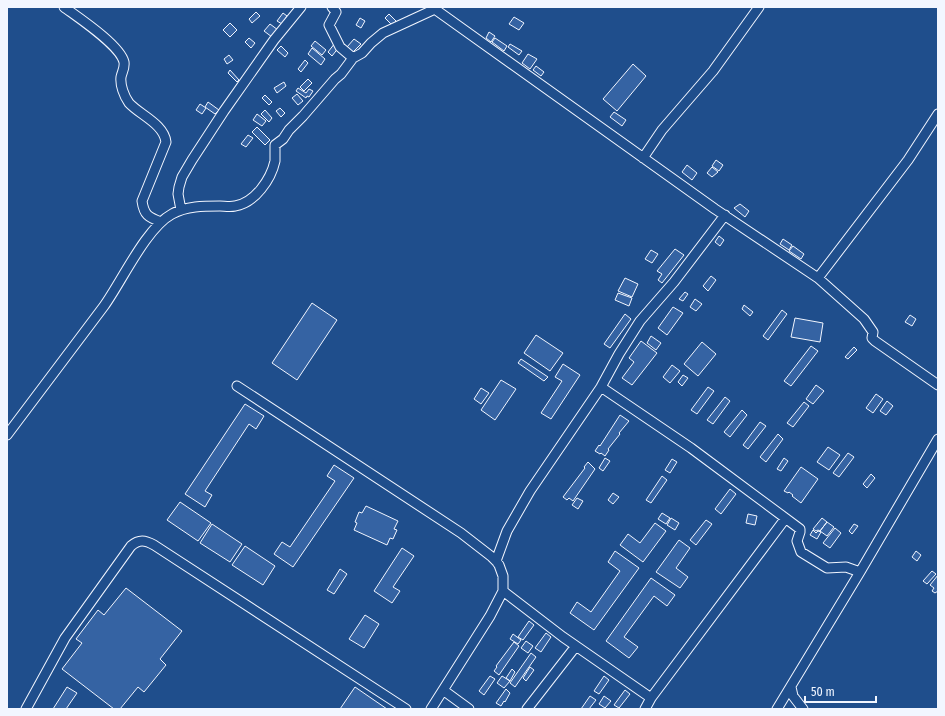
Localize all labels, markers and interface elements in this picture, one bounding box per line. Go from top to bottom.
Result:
scale bar [805,678,876,704]
text: 50 m [811,685,835,699]

